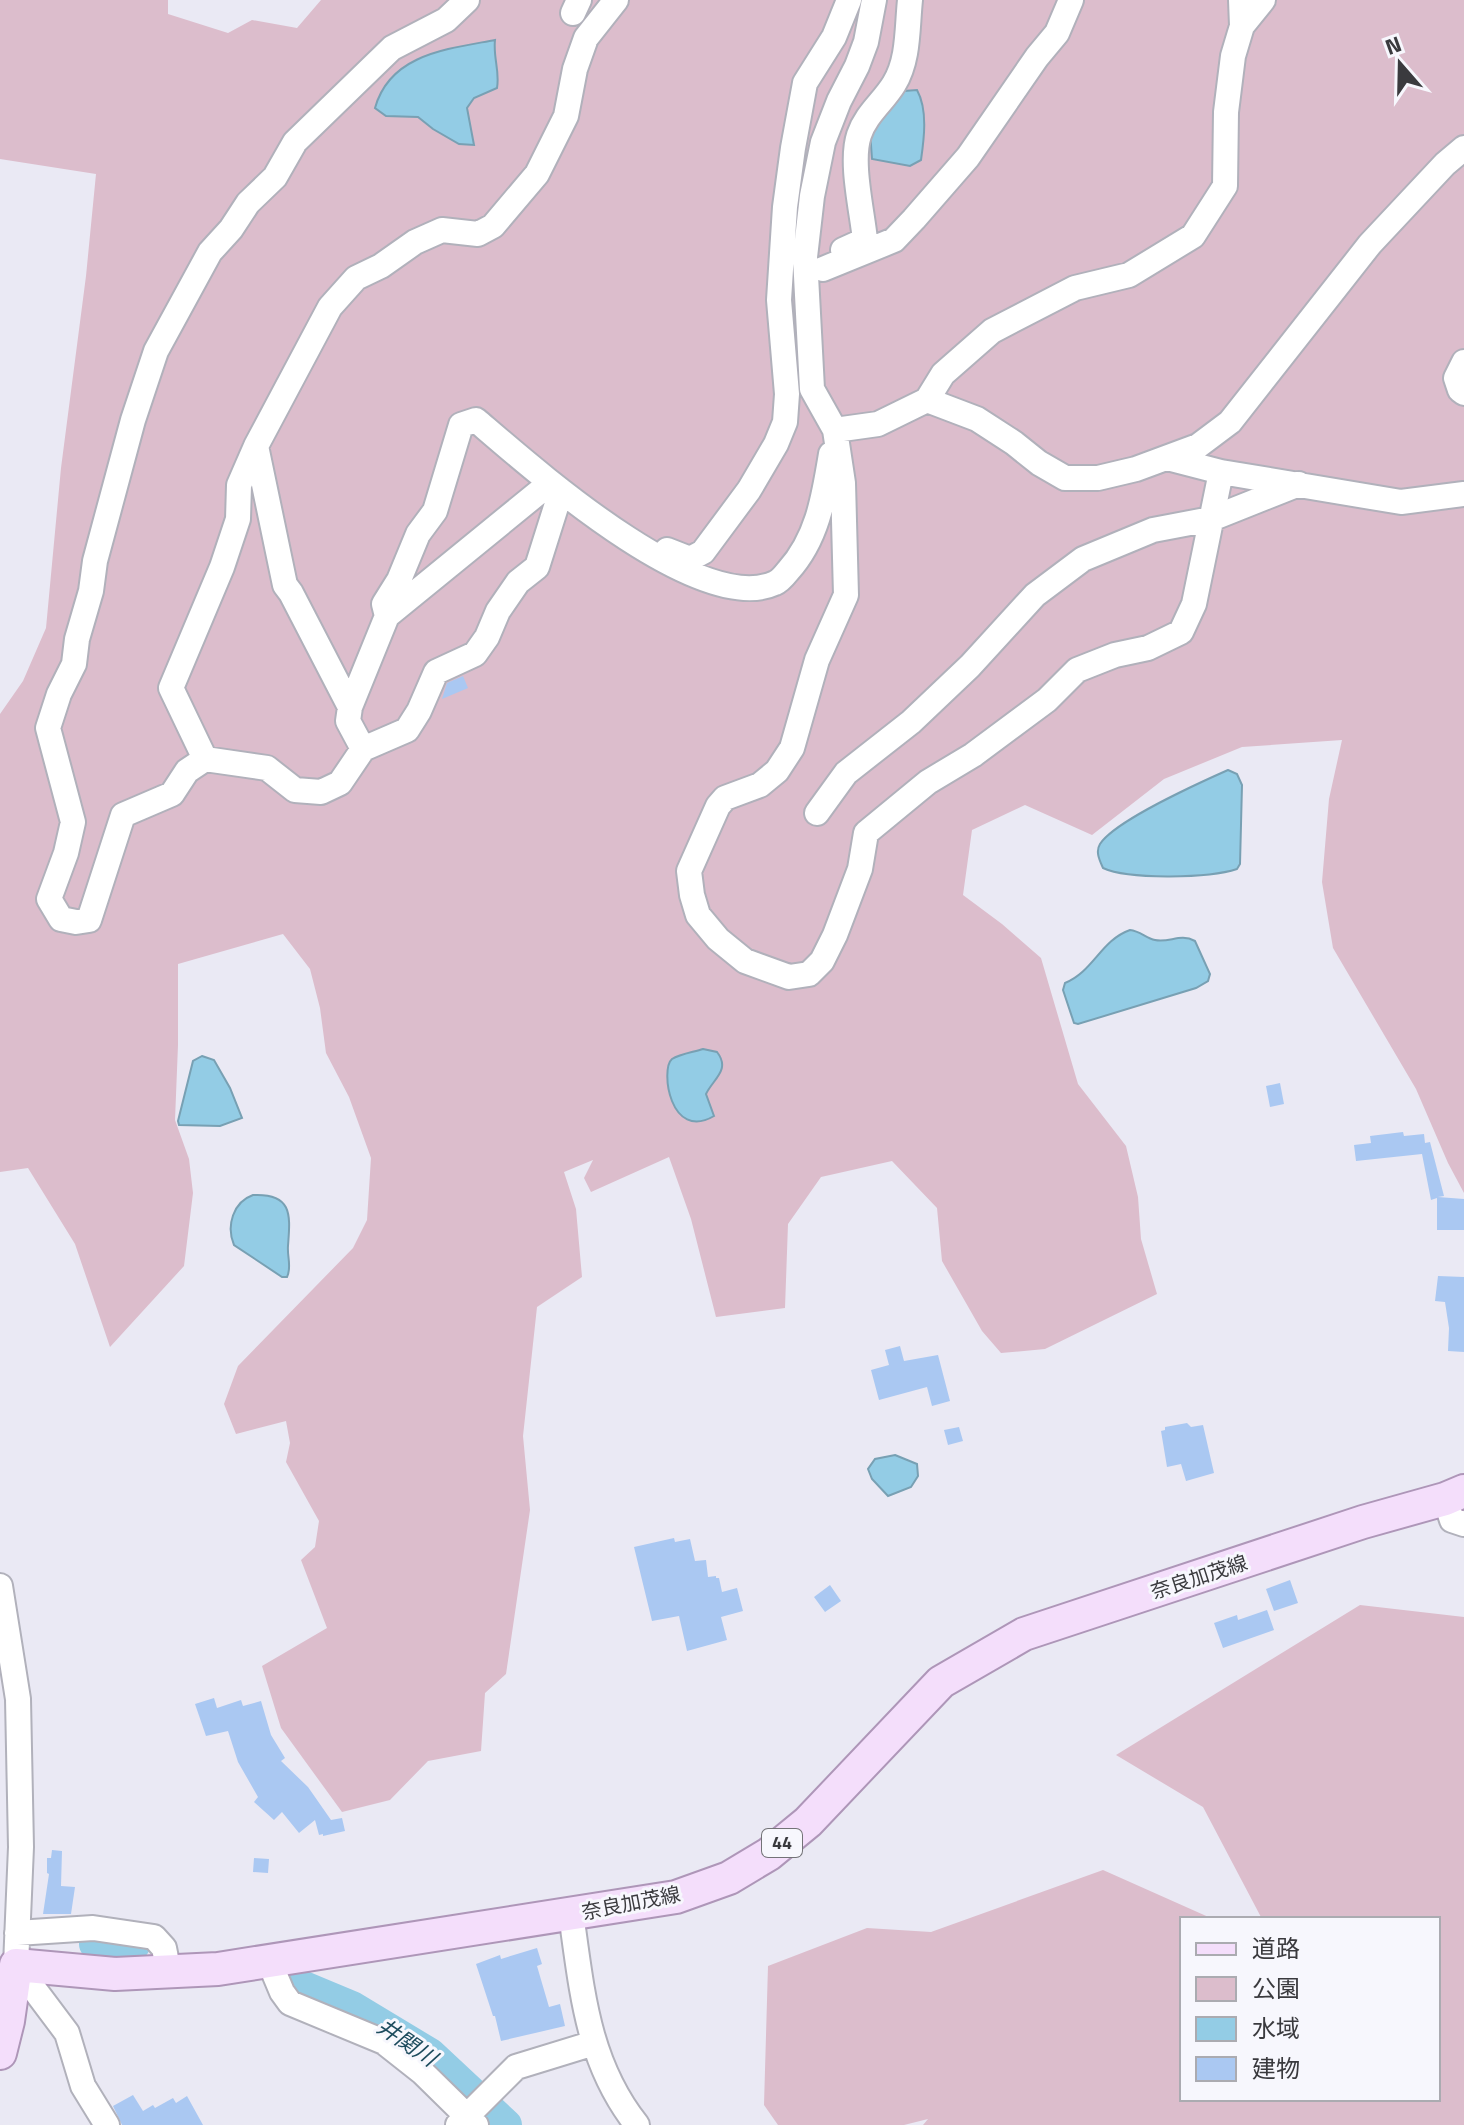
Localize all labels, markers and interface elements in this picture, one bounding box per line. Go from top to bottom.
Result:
north arrow [1360,24,1440,104]
text: N [1380,27,1406,64]
street label: 奈良加茂線 [1147,1546,1251,1607]
road number: 44 [762,1829,802,1857]
street label: 奈良加茂線 [579,1878,683,1927]
legend [1180,1917,1440,2101]
text: 道路 [1252,1930,1300,1966]
text: 公園 [1252,1970,1300,2006]
water label: 井関川 [370,2009,446,2076]
text: 水域 [1252,2010,1300,2046]
text: 建物 [1252,2050,1300,2086]

